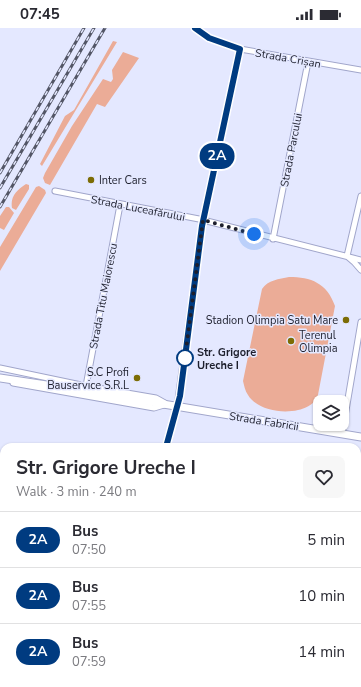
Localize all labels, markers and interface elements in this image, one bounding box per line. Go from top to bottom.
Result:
text: 07:45 [20,4,60,24]
street label: Strada Crișan [254,45,322,72]
street label: Strada Parcului [277,112,306,188]
line badge: 2A [199,143,235,169]
text: 2A [208,146,226,165]
place label: Inter Cars [99,173,147,188]
marker: Inter Cars [86,175,96,185]
street label: Strada Luceafărului [90,192,186,225]
your location [244,224,264,244]
street label: Strada Titu Maiorescu [86,242,121,350]
place label: Stadion Olimpia Satu Mare [206,313,338,328]
marker: Stadion Olimpia Satu Mare [341,315,351,325]
place label: Terenul Olimpia [299,328,338,356]
marker: Terenul Olimpia [286,336,296,346]
place label: Str. Grigore Ureche I [197,345,256,373]
marker: Str. Grigore Ureche I [176,349,194,367]
place label: S.C Profi Bauservice S.R.L [47,365,129,393]
marker: S.C Profi Bauservice S.R.L [132,373,142,383]
map controls [313,395,349,431]
button: layers [313,395,349,431]
street label: Strada Fabricii [228,409,300,434]
text: Str. Grigore Ureche I [16,455,196,481]
button: heart [303,456,345,498]
text: Walk · 3 min · 240 m [16,483,137,501]
text: Bus [72,521,98,541]
text: 2A [29,530,47,549]
text: 5 min [307,530,345,550]
text: 07:50 [72,541,106,559]
text: Bus [72,577,98,597]
text: 2A [29,586,47,605]
text: 10 min [298,586,345,606]
text: 07:55 [72,597,106,615]
text: Bus [72,633,98,653]
text: 2A [29,642,47,661]
text: 14 min [298,642,345,662]
text: 07:59 [72,653,106,671]

